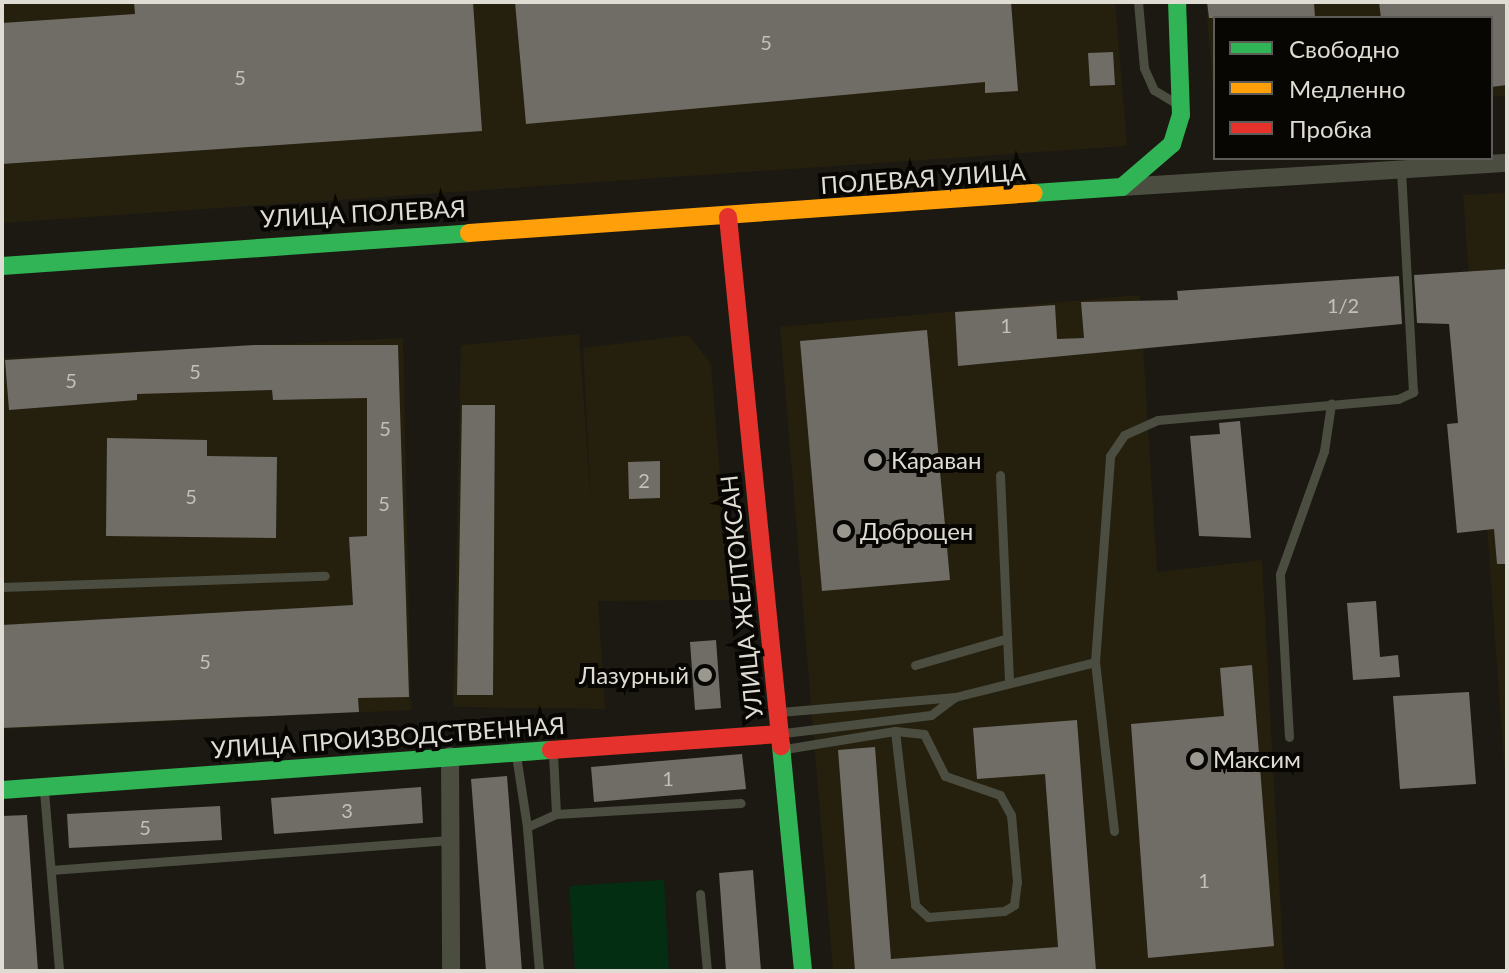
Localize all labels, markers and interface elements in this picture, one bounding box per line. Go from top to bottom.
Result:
legend [1213,16,1493,160]
house number: 5 [760,30,772,54]
text: Свободно [1289,34,1400,63]
house number: 5 [234,65,246,89]
text: Медленно [1289,74,1406,103]
text: Пробка [1289,114,1372,143]
street label: ПОЛЕВАЯ УЛИЦА [819,156,1027,200]
street label: УЛИЦА ПОЛЕВАЯ [260,193,466,233]
house number: 1/2 [1327,293,1359,317]
house number: 1 [1000,313,1012,337]
house number: 5 [189,359,201,383]
house number: 5 [65,368,77,392]
house number: 5 [379,416,391,440]
place label: Караван [891,446,982,474]
marker: Караван [866,451,884,469]
house number: 2 [638,468,650,492]
street label: УЛИЦА ЖЕЛТОКСАН [714,474,768,720]
house number: 5 [185,484,197,508]
house number: 5 [378,491,390,515]
place label: Доброцен [860,517,973,545]
marker: Доброцен [835,522,853,540]
house number: 5 [199,649,211,673]
place label: Лазурный [579,661,689,689]
marker: Лазурный [696,666,714,684]
street label: УЛИЦА ПРОИЗВОДСТВЕННАЯ [210,710,566,764]
place label: Максим [1213,745,1301,773]
marker: Максим [1188,750,1206,768]
house number: 1 [662,766,674,790]
house number: 3 [341,798,353,822]
house number: 5 [139,815,151,839]
house number: 1 [1198,868,1210,892]

